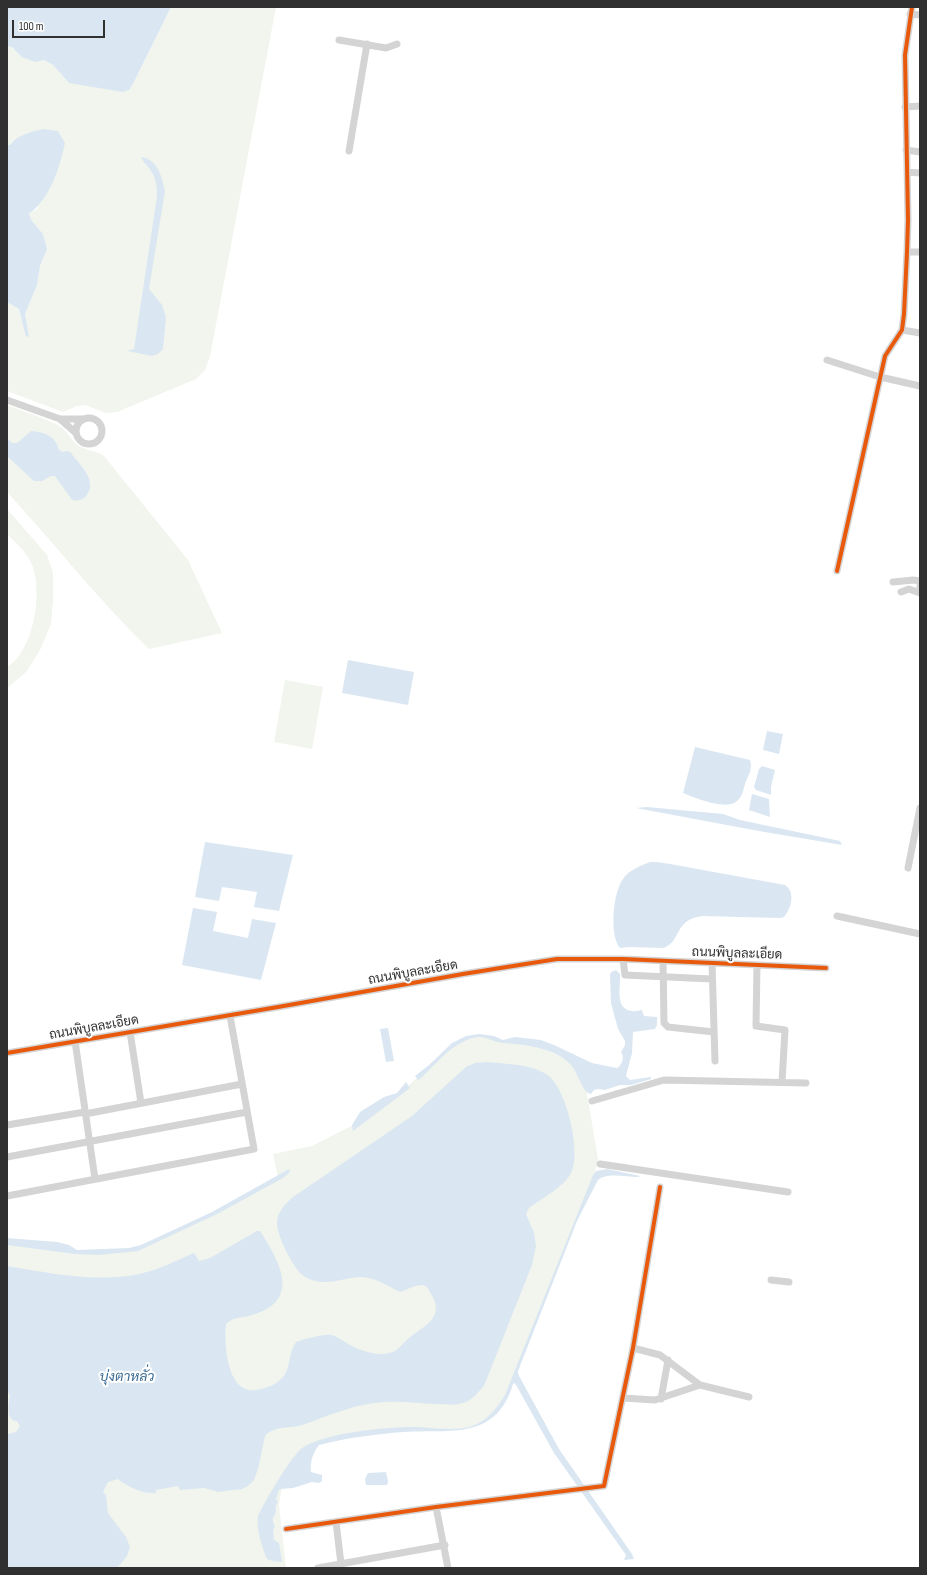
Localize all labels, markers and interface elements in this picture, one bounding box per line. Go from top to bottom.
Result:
scale bar [14,12,107,38]
text: 100 m [19,19,44,34]
street label: ถนนพิบูลละเอียด [691,945,783,963]
street label: ถนนพิบูลละเอียด [367,957,459,989]
street label: ถนนพิบูลละเอียด [48,1012,140,1044]
water label: บุ่งตาหลั่ว [100,1369,154,1385]

